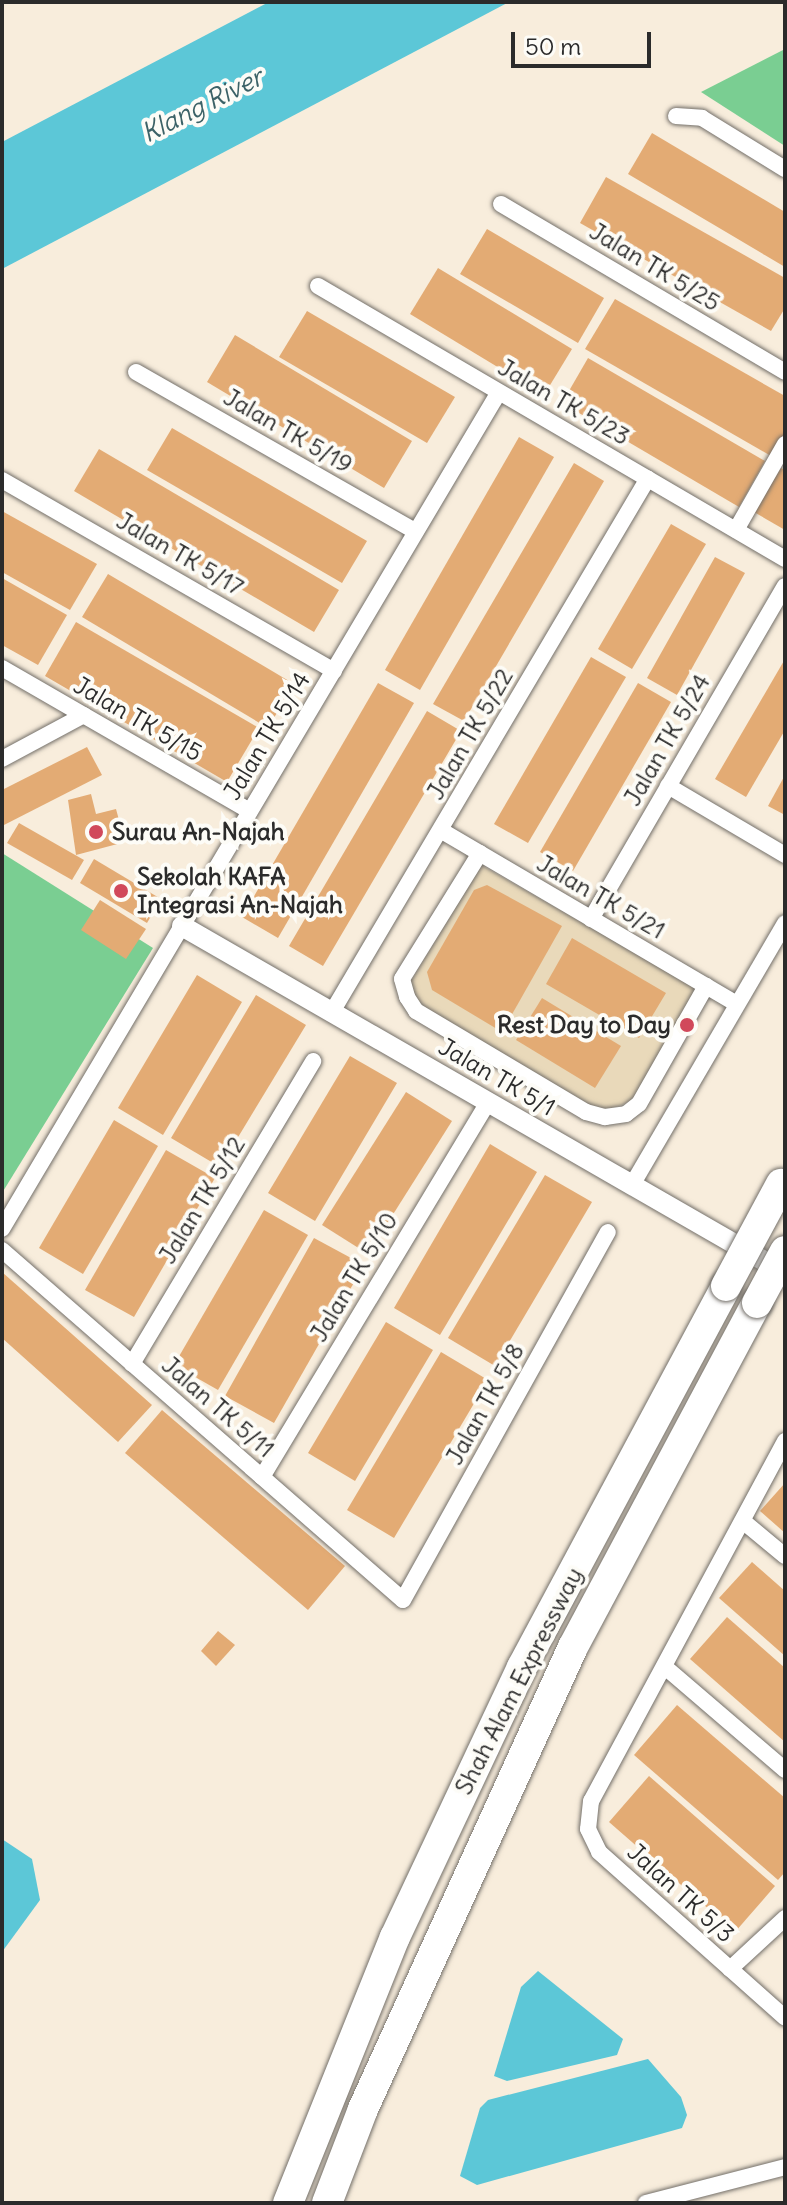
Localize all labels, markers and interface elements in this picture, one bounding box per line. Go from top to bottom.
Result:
scale bar [515,16,655,66]
text: 50 m [525,31,581,61]
water label: Klang River [136,61,268,149]
street label: Jalan TK 5/25 [585,217,725,317]
street label: Jalan TK 5/23 [493,353,635,451]
street label: Jalan TK 5/19 [219,383,357,479]
street label: Jalan TK 5/17 [112,506,248,602]
street label: Jalan TK 5/22 [421,663,519,805]
street label: Jalan TK 5/14 [218,667,316,805]
street label: Jalan TK 5/24 [618,669,716,811]
street label: Jalan TK 5/15 [69,671,207,767]
place label: Surau An-Najah [112,818,285,846]
marker: Surau An-Najah [87,823,105,841]
street label: Jalan TK 5/21 [532,849,670,945]
place label: Sekolah KAFA Integrasi An-Najah [137,863,343,919]
marker: Sekolah KAFA Integrasi An-Najah [112,882,130,900]
place label: Rest Day to Day [497,1011,671,1039]
marker: Rest Day to Day [678,1016,696,1034]
street label: Jalan TK 5/1 [434,1032,560,1122]
street label: Jalan TK 5/12 [153,1131,251,1269]
street label: Jalan TK 5/10 [304,1207,404,1347]
street label: Jalan TK 5/8 [440,1338,530,1470]
street label: Jalan TK 5/11 [156,1350,280,1464]
street label: Shah Alam Expressway [449,1563,589,1799]
street label: Jalan TK 5/3 [622,1838,740,1948]

